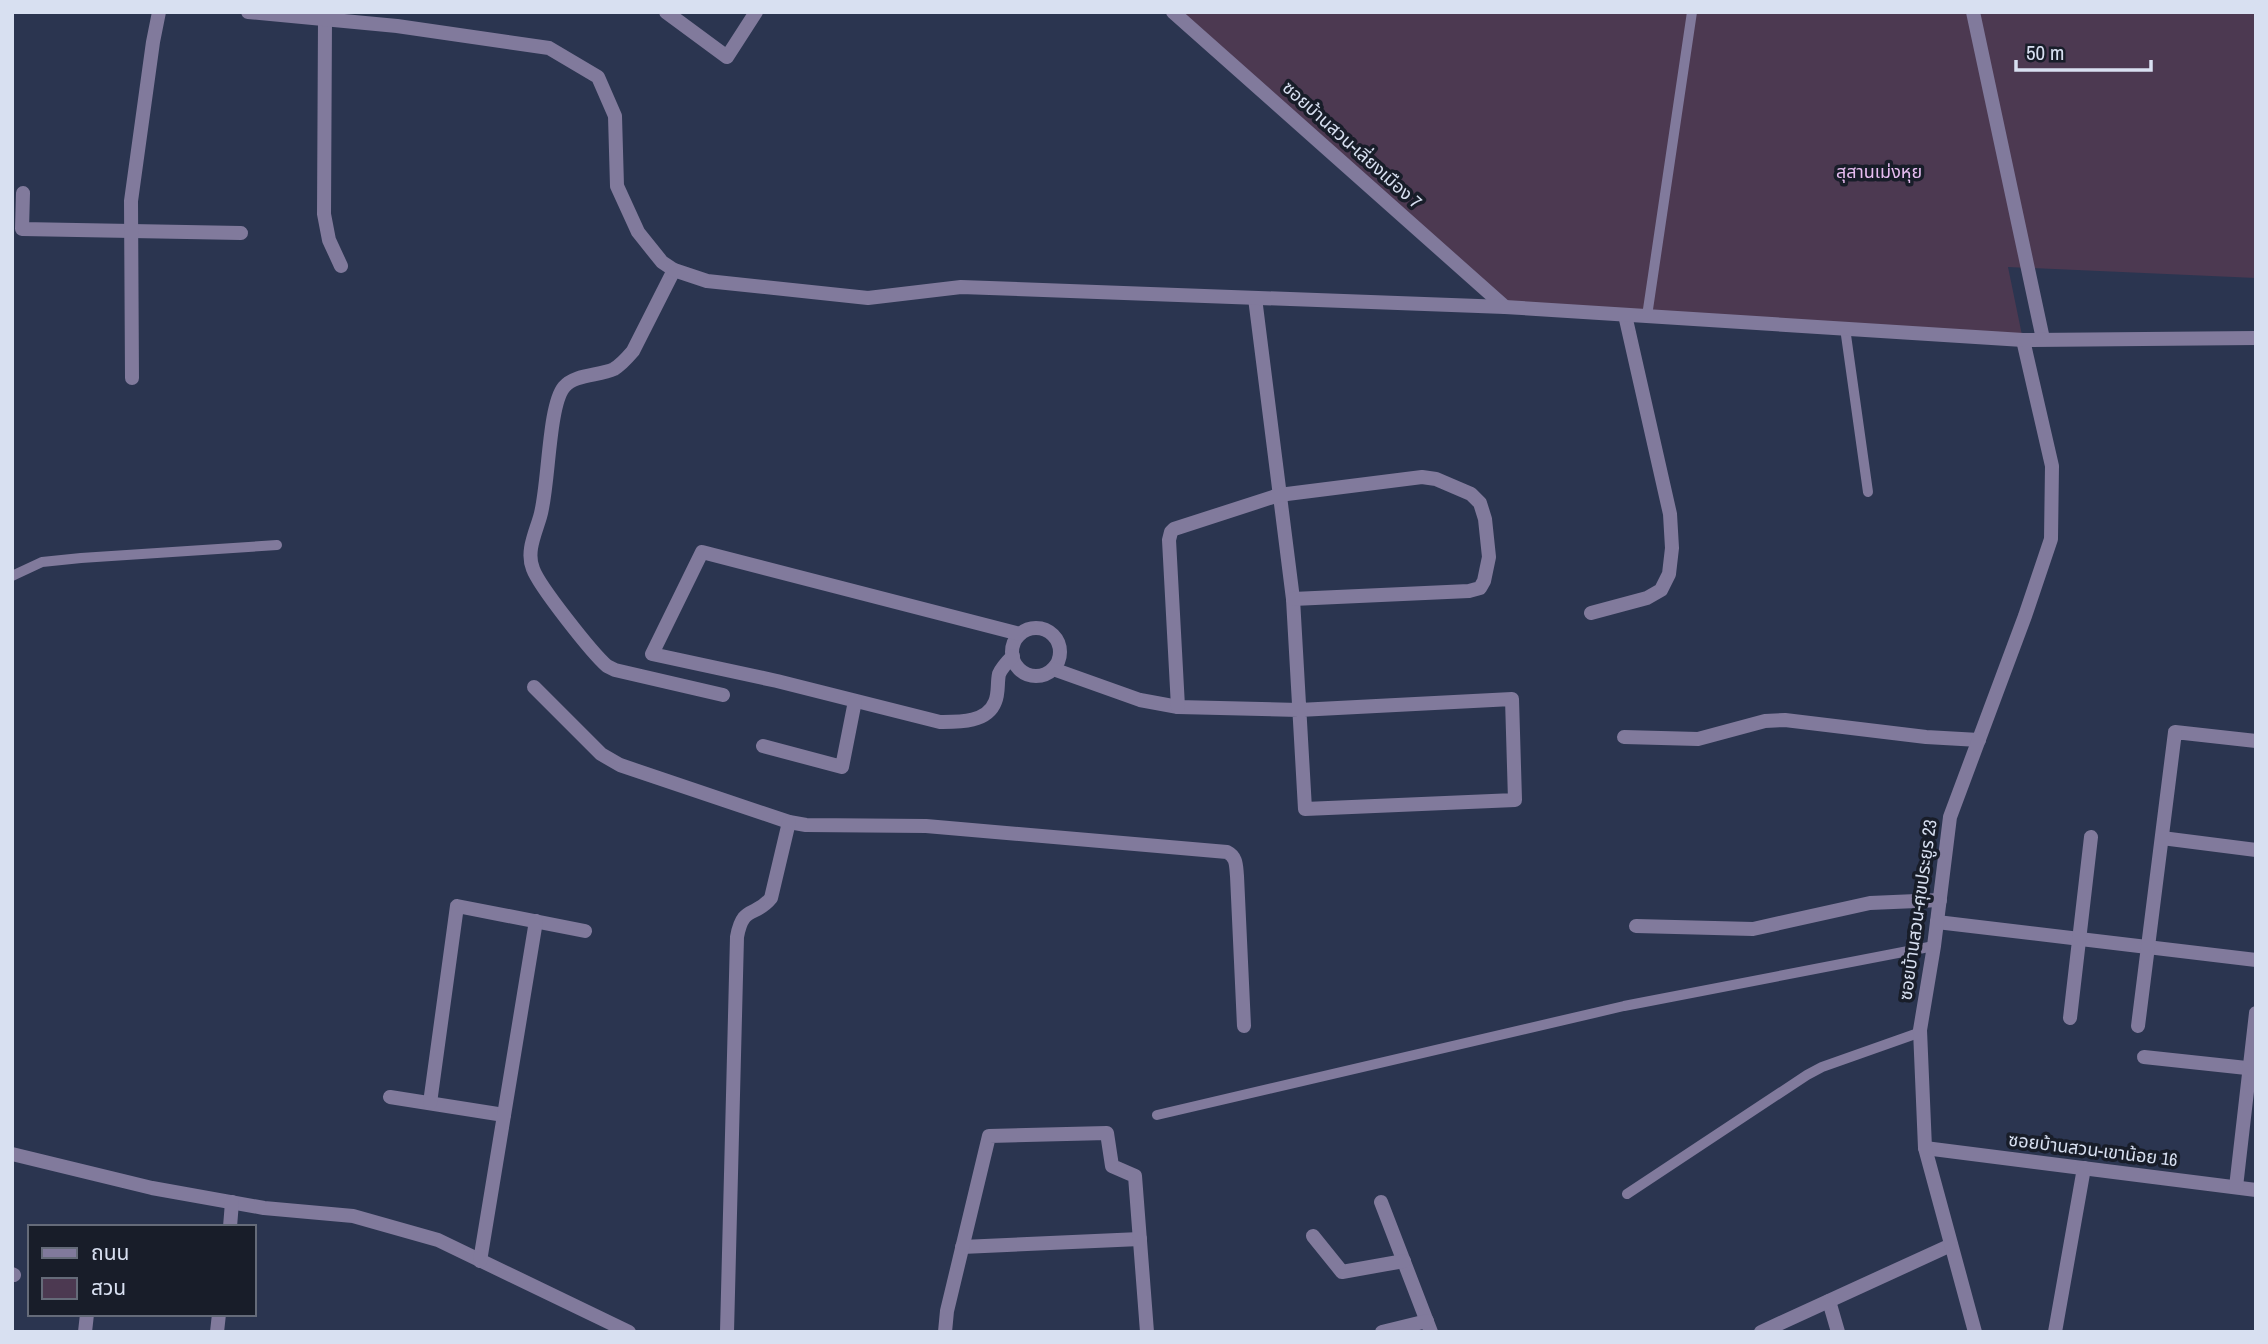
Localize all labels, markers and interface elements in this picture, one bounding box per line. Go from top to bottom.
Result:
scale bar [2016,28,2151,72]
text: 50 m [2026,38,2064,67]
street label: ซอยบ้านสวน-เลี่ยงเมือง 7 [1277,75,1428,214]
park label: สุสานเม่งหุย [1836,159,1922,184]
street label: ซอยบ้านสวน-ศุขประยูร 23 [1892,818,1943,1002]
street label: ซอยบ้านสวน-เขาน้อย 16 [2007,1127,2179,1172]
legend [28,1225,256,1316]
text: ถนน [91,1238,129,1267]
text: สวน [91,1273,126,1302]

